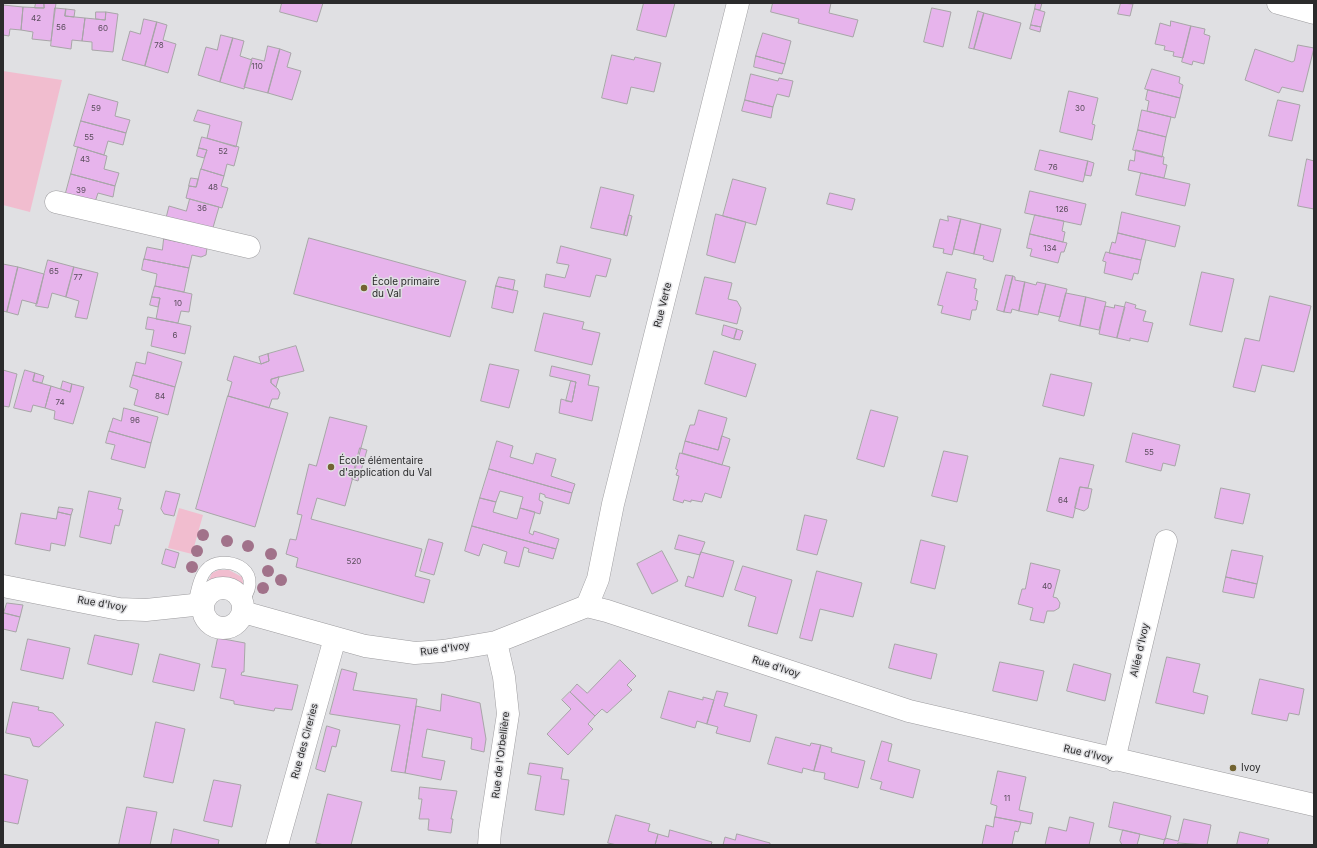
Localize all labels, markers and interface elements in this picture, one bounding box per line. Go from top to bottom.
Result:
house number: 42 [31,14,41,24]
house number: 56 [56,23,66,33]
house number: 60 [98,24,108,34]
house number: 78 [154,41,164,51]
house number: 110 [251,62,263,72]
house number: 59 [91,104,101,114]
house number: 30 [1075,104,1085,114]
house number: 55 [84,133,94,143]
house number: 52 [218,147,228,157]
house number: 43 [80,155,90,165]
house number: 76 [1048,163,1058,173]
house number: 48 [208,183,218,193]
house number: 39 [76,186,86,196]
house number: 36 [197,204,207,214]
house number: 126 [1055,205,1069,215]
house number: 134 [1043,244,1057,254]
house number: 65 [49,267,59,277]
house number: 77 [73,273,83,283]
place label: École primaire du Val [372,276,439,300]
street label: Rue Verte [652,281,674,329]
marker: École primaire du Val [359,283,369,293]
house number: 10 [174,299,182,309]
house number: 6 [173,331,177,341]
house number: 84 [155,392,165,402]
house number: 74 [55,398,65,408]
house number: 96 [130,416,140,426]
house number: 55 [1144,448,1154,458]
place label: École élémentaire d'application du Val [339,455,432,478]
marker: École élémentaire d'application du Val [326,462,336,472]
house number: 64 [1058,496,1068,506]
house number: 520 [347,557,361,567]
house number: 40 [1042,582,1052,592]
street label: Rue d'Ivoy [76,594,128,614]
street label: Allée d'Ivoy [1128,622,1152,678]
street label: Rue d'Ivoy [420,640,470,658]
street label: Rue d'Ivoy [751,654,801,680]
street label: Rue des Cireries [289,702,321,780]
street label: Rue de l'Orbellière [490,711,512,799]
street label: Rue d'Ivoy [1062,743,1114,765]
place label: Ivoy [1241,762,1261,774]
marker: Ivoy [1228,763,1238,773]
house number: 11 [1004,794,1010,804]

